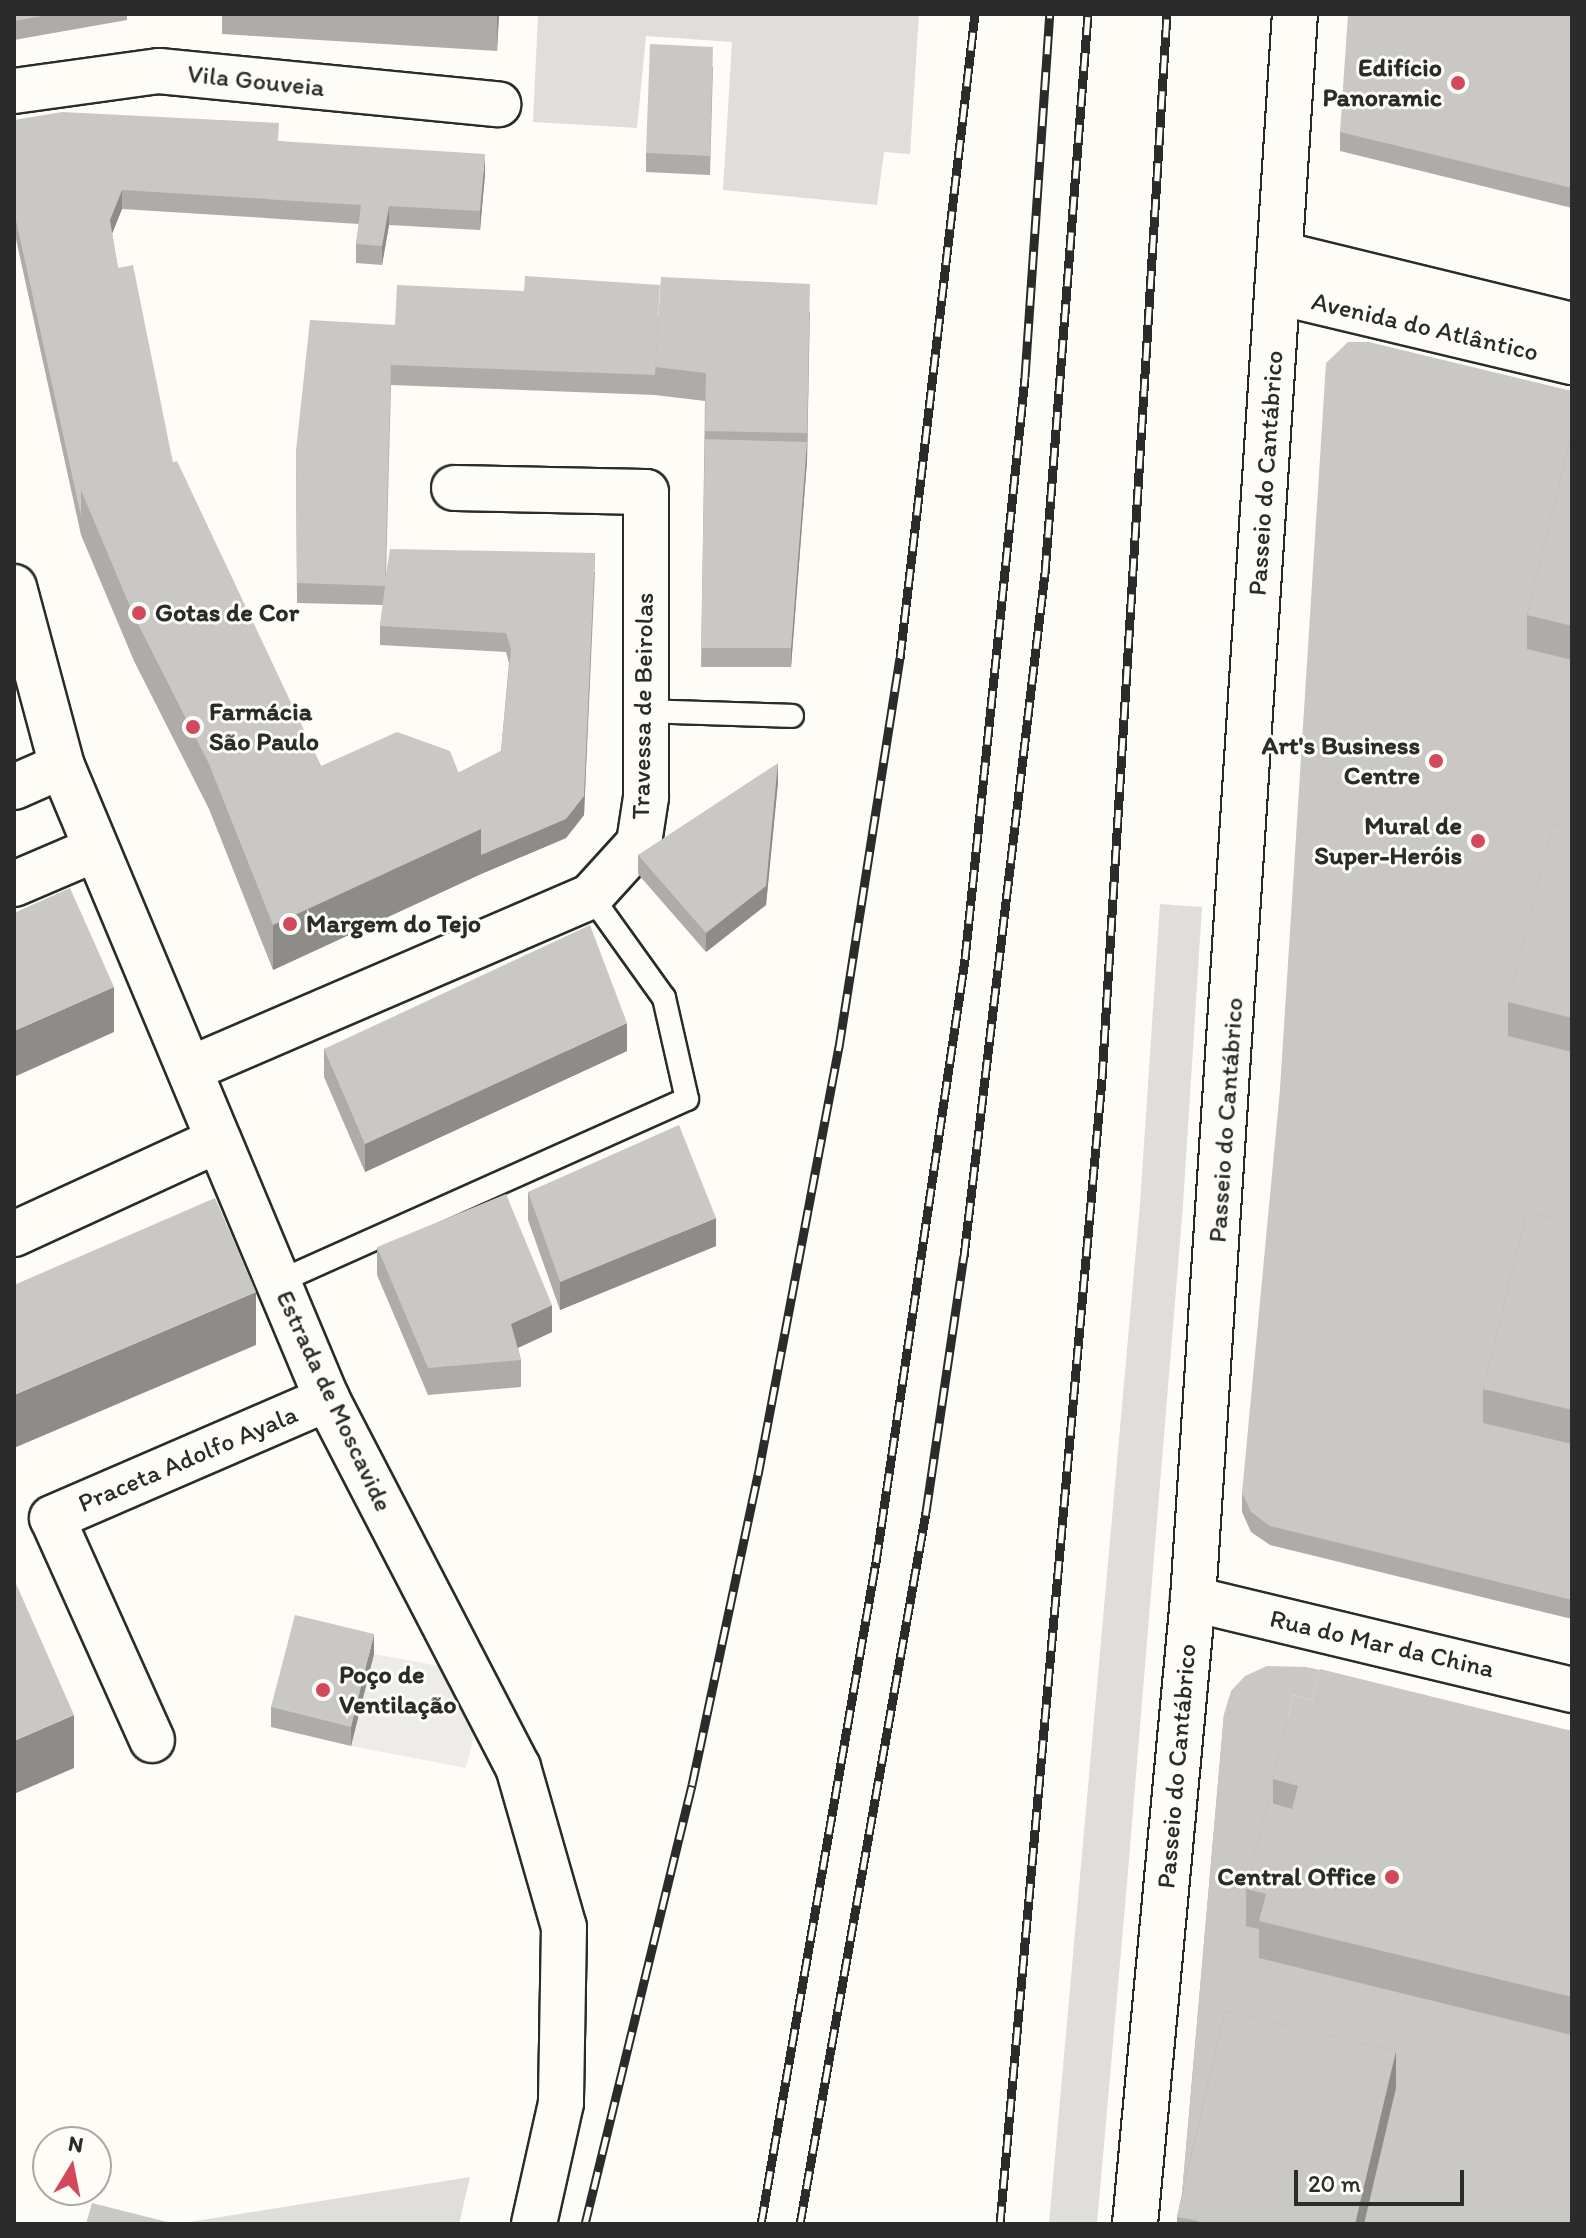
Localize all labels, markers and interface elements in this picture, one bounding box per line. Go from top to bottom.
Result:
place label: Edifício Panoramic [1323,52,1442,114]
street label: Vila Gouveia [186,58,326,104]
marker: Edifício Panoramic [1449,74,1467,92]
street label: Avenida do Atlântico [1309,286,1541,368]
street label: Passeio do Cantábrico [1242,349,1290,597]
street label: Travessa de Beirolas [625,592,661,820]
place label: Gotas de Cor [155,597,299,629]
marker: Gotas de Cor [130,604,148,622]
place label: Farmácia São Paulo [209,696,319,758]
marker: Farmácia São Paulo [184,718,202,736]
place label: Art's Business Centre [1262,730,1420,792]
marker: Art's Business Centre [1427,752,1445,770]
place label: Mural de Super-Heróis [1314,810,1462,872]
marker: Mural de Super-Heróis [1469,832,1487,850]
place label: Margem do Tejo [306,908,481,940]
marker: Margem do Tejo [281,915,299,933]
street label: Passeio do Cantábrico [1202,996,1250,1244]
street label: Estrada de Moscavide [269,1286,399,1516]
street label: Praceta Adolfo Ayala [74,1399,302,1519]
street label: Rua do Mar da China [1266,1603,1498,1685]
street label: Passeio do Cantábrico [1151,1642,1203,1890]
place label: Poço de Ventilação [339,1659,457,1720]
marker: Poço de Ventilação [314,1681,332,1699]
place label: Central Office [1217,1861,1376,1893]
marker: Central Office [1383,1868,1401,1886]
north arrow [32,2126,112,2206]
text: N [66,2129,86,2158]
scale bar [1298,2154,1468,2204]
text: 20 m [1308,2169,1361,2198]

